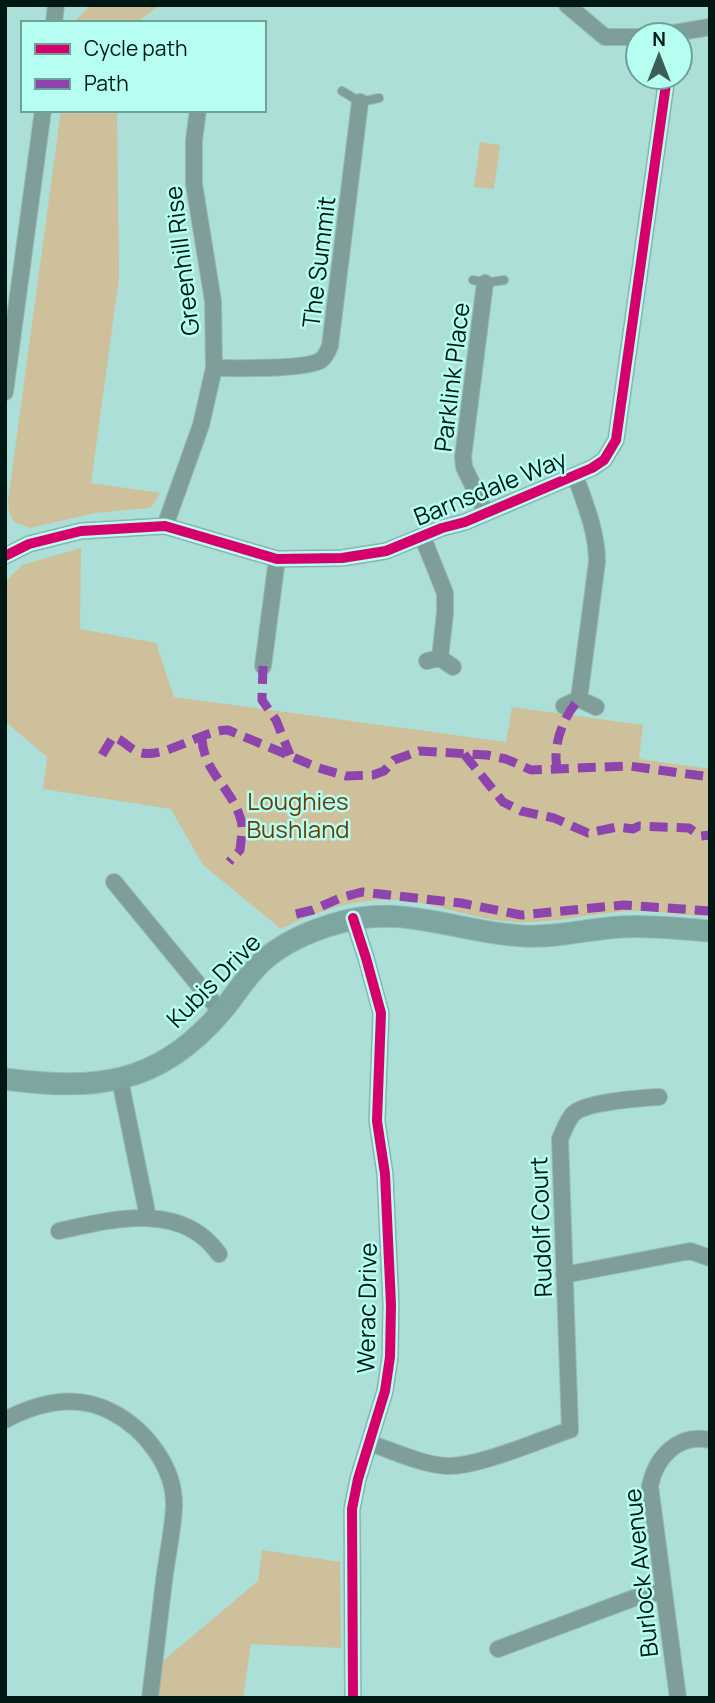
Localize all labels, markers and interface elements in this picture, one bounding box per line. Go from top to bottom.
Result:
legend [21,21,266,112]
north arrow [624,21,694,91]
text: N [652,26,666,52]
text: Cycle path [84,34,187,62]
text: Path [84,69,129,97]
street label: Greenhill Rise [155,184,207,338]
street label: The Summit [294,194,342,330]
street label: Parklink Place [425,300,477,454]
street label: Barnsdale Way [409,441,572,533]
park label: Loughies Bushland [246,784,350,845]
street label: Kubis Drive [159,926,267,1034]
street label: Rudolf Court [521,1156,559,1298]
street label: Werac Drive [348,1242,384,1374]
street label: Burlock Avenue [615,1487,665,1659]

